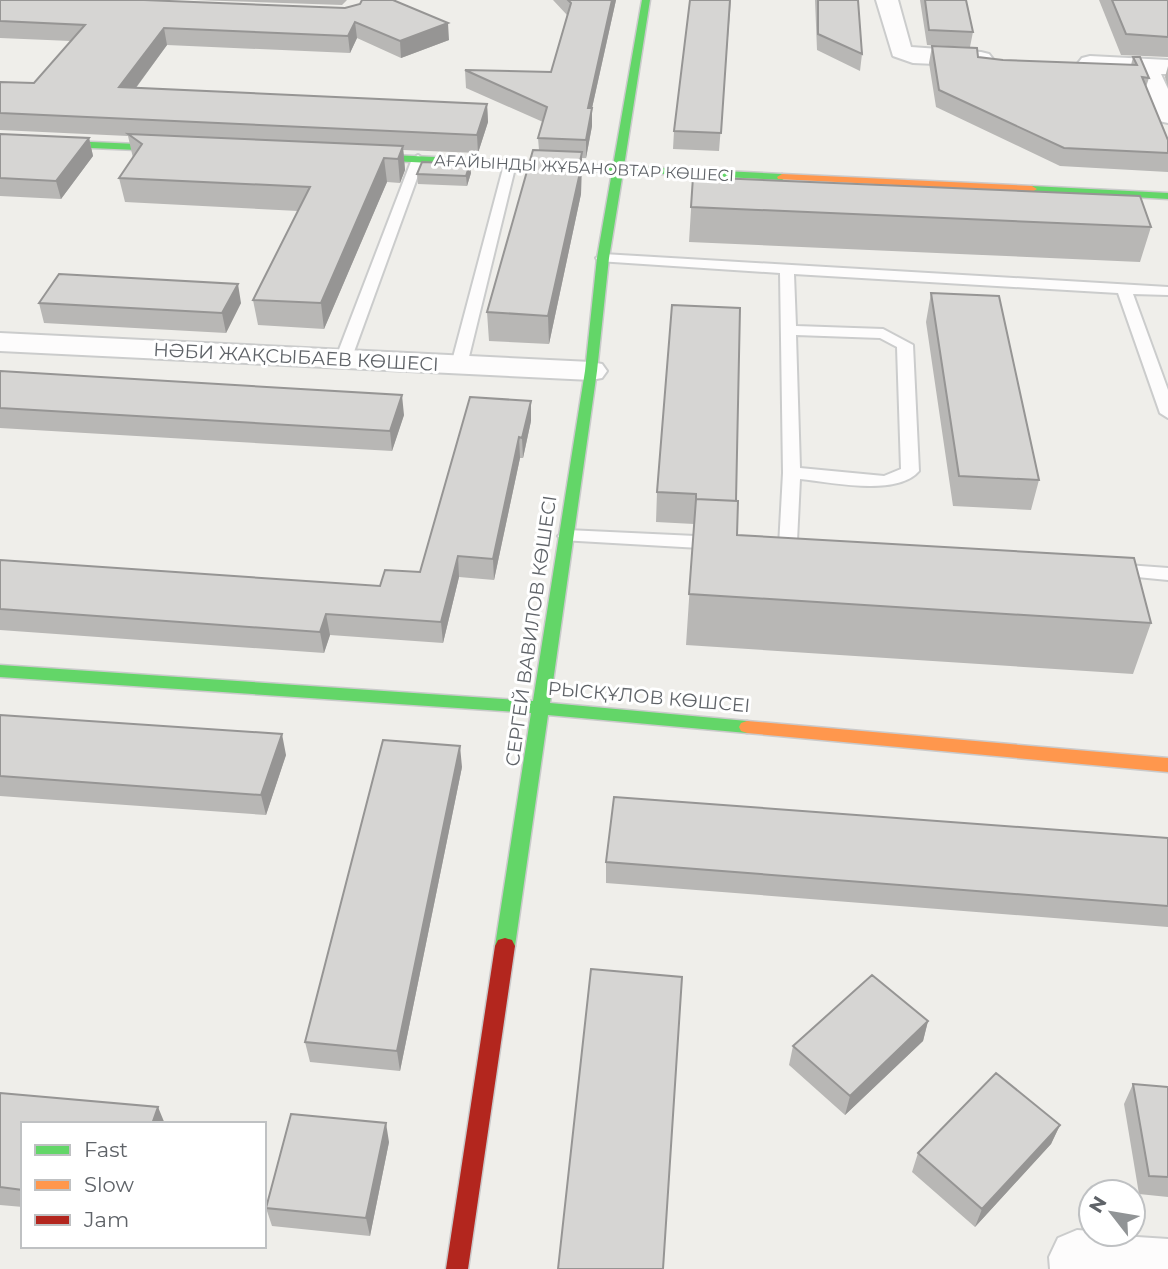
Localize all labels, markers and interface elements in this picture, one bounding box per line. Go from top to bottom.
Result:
street label: АҒАЙЫНДЫ ЖҰБАНОВТАР КӨШЕСІ [434,151,734,185]
street label: НӘБИ ЖАҚСЫБАЕВ КӨШЕСІ [153,338,439,376]
street label: СЕРГЕЙ ВАВИЛОВ КӨШЕСІ [501,494,561,768]
street label: РЫСҚҰЛОВ КӨШСЕІ [547,677,751,717]
legend [21,1122,266,1248]
text: Fast [84,1137,128,1162]
text: Slow [84,1172,134,1197]
north arrow [1077,1178,1147,1248]
text: N [1084,1192,1112,1217]
text: Jam [83,1207,129,1232]

